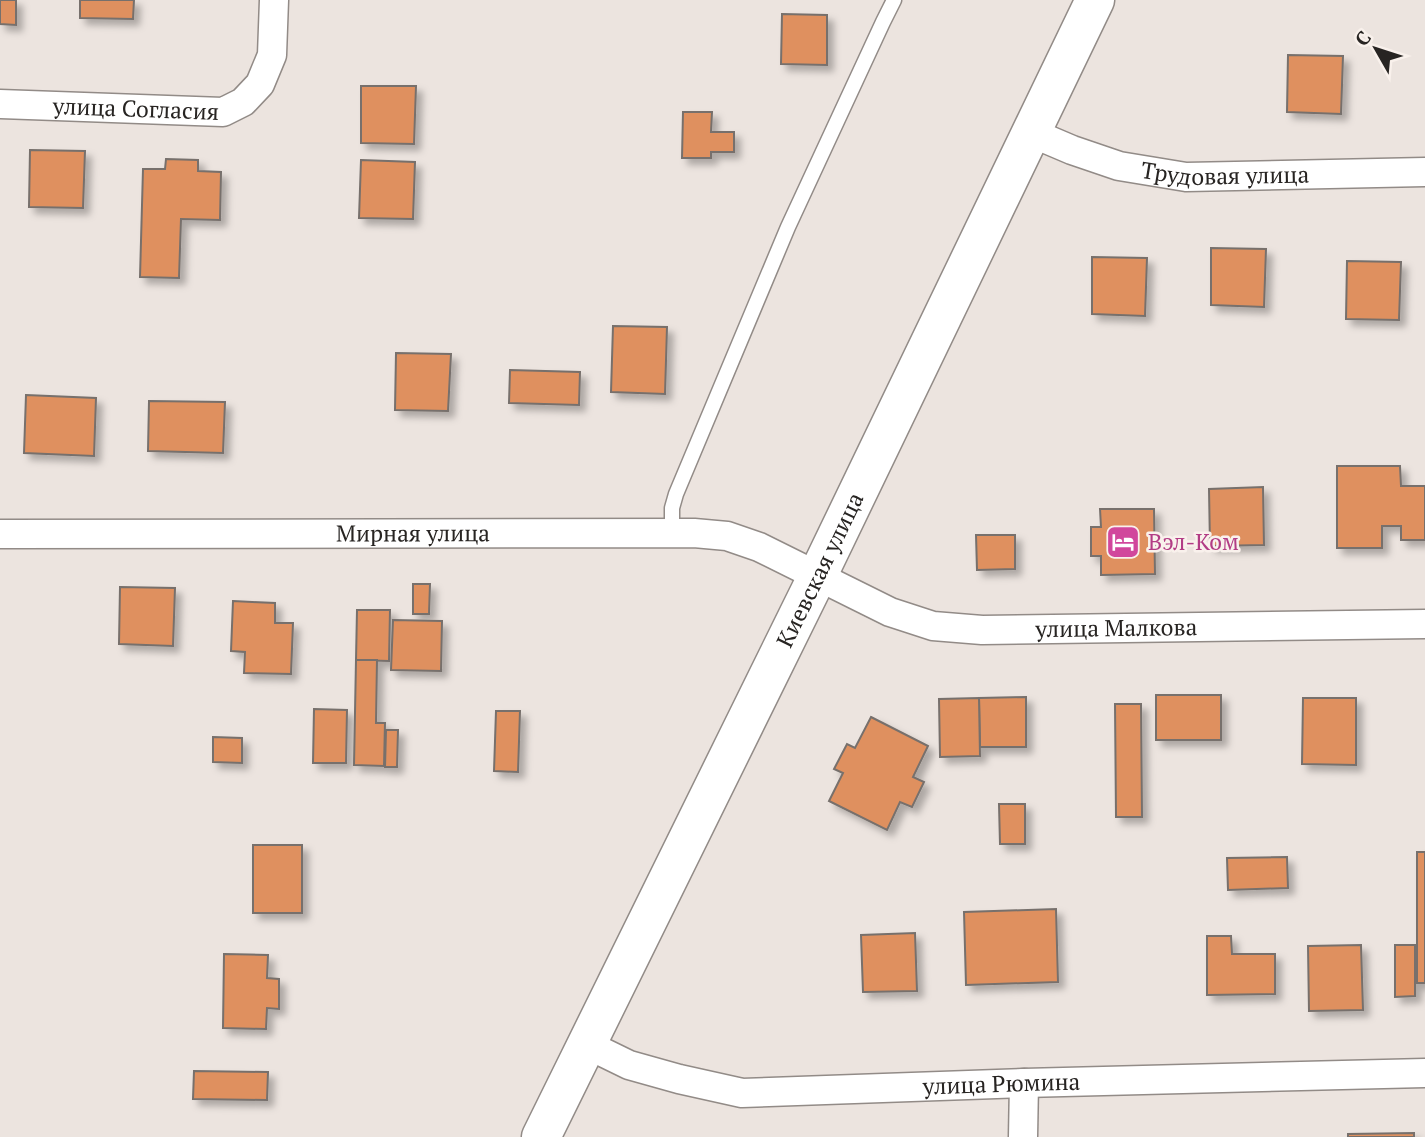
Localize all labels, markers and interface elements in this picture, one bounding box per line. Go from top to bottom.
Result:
north arrow [1341,14,1411,84]
text: С [1349,25,1376,51]
street label: улица Согласия [51,90,220,127]
street label: Трудовая улица [1139,154,1310,193]
street label: Киевская улица [769,487,871,652]
street label: Мирная улица [336,517,490,549]
hotel icon: Вэл-Ком [1104,523,1142,561]
place label: Вэл-Ком [1148,526,1239,557]
street label: улица Малкова [1034,611,1198,644]
street label: улица Рюмина [921,1066,1081,1102]

